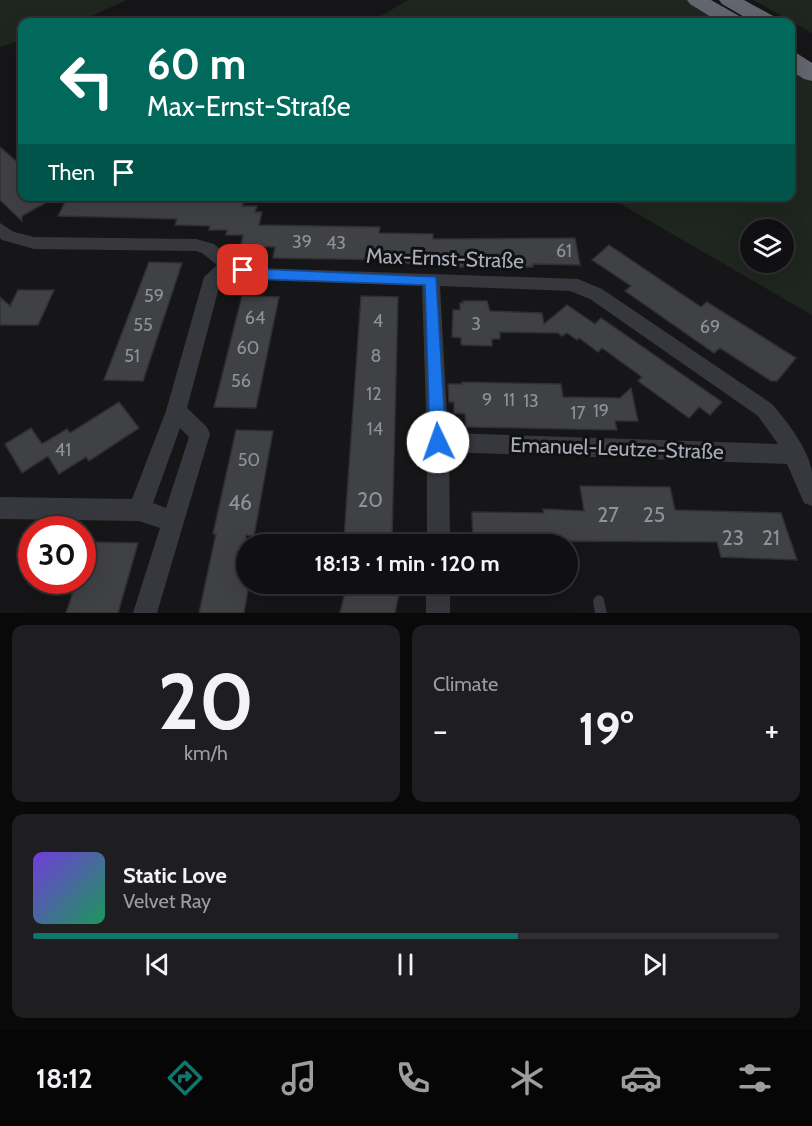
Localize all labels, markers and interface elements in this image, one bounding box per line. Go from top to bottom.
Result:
text: 60 m [147,38,246,90]
icon: left [48,42,126,120]
text: Max-Ernst-Straße [147,90,350,123]
icon: arrive [107,156,140,189]
text: Then [48,159,95,186]
map controls [740,219,794,273]
button: layers [740,219,794,273]
house number: 39 [292,231,312,253]
house number: 43 [326,232,346,254]
house number: 61 [556,240,572,262]
street label: Max-Ernst-Straße [365,243,525,273]
pin [217,244,268,295]
icon: arrive [226,253,259,286]
house number: 59 [144,285,164,307]
house number: 64 [245,307,265,329]
house number: 4 [373,310,383,332]
house number: 3 [471,313,481,335]
house number: 55 [133,314,153,336]
house number: 69 [700,316,720,338]
house number: 60 [237,337,259,359]
house number: 51 [124,345,140,367]
house number: 8 [371,345,381,367]
house number: 56 [231,370,251,392]
house number: 12 [366,383,382,405]
house number: 9 [482,389,492,411]
house number: 11 [503,389,515,411]
house number: 13 [523,390,539,412]
house number: 19 [593,400,609,422]
house number: 17 [571,402,585,424]
position arrow [406,410,470,474]
house number: 14 [367,418,383,440]
street label: Emanuel-Leutze-Straße [510,432,725,464]
house number: 41 [55,439,71,461]
house number: 50 [238,449,260,471]
house number: 20 [357,487,383,512]
house number: 46 [228,490,252,515]
house number: 27 [597,502,619,527]
house number: 25 [643,502,665,527]
speed limit sign: 30 [18,516,96,594]
house number: 23 [722,525,744,550]
house number: 21 [762,525,780,550]
text: 18:13 · 1 min · 120 m [314,550,500,577]
text: 20 [158,654,254,749]
text: Climate [433,672,498,696]
text: 19° [579,702,633,756]
text: − [433,710,448,750]
text: + [764,710,779,750]
text: km/h [184,741,228,765]
text: Static Love [123,862,227,889]
text: Velvet Ray [123,889,211,913]
icon: previous [141,948,174,981]
icon: pause [389,948,422,981]
icon: next [638,948,671,981]
icon: directions [164,1057,206,1099]
icon: music [278,1057,320,1099]
icon: phone [392,1057,434,1099]
icon: climate [506,1057,548,1099]
icon: car [620,1057,662,1099]
icon: filters [734,1057,776,1099]
text: 18:12 [36,1062,92,1095]

